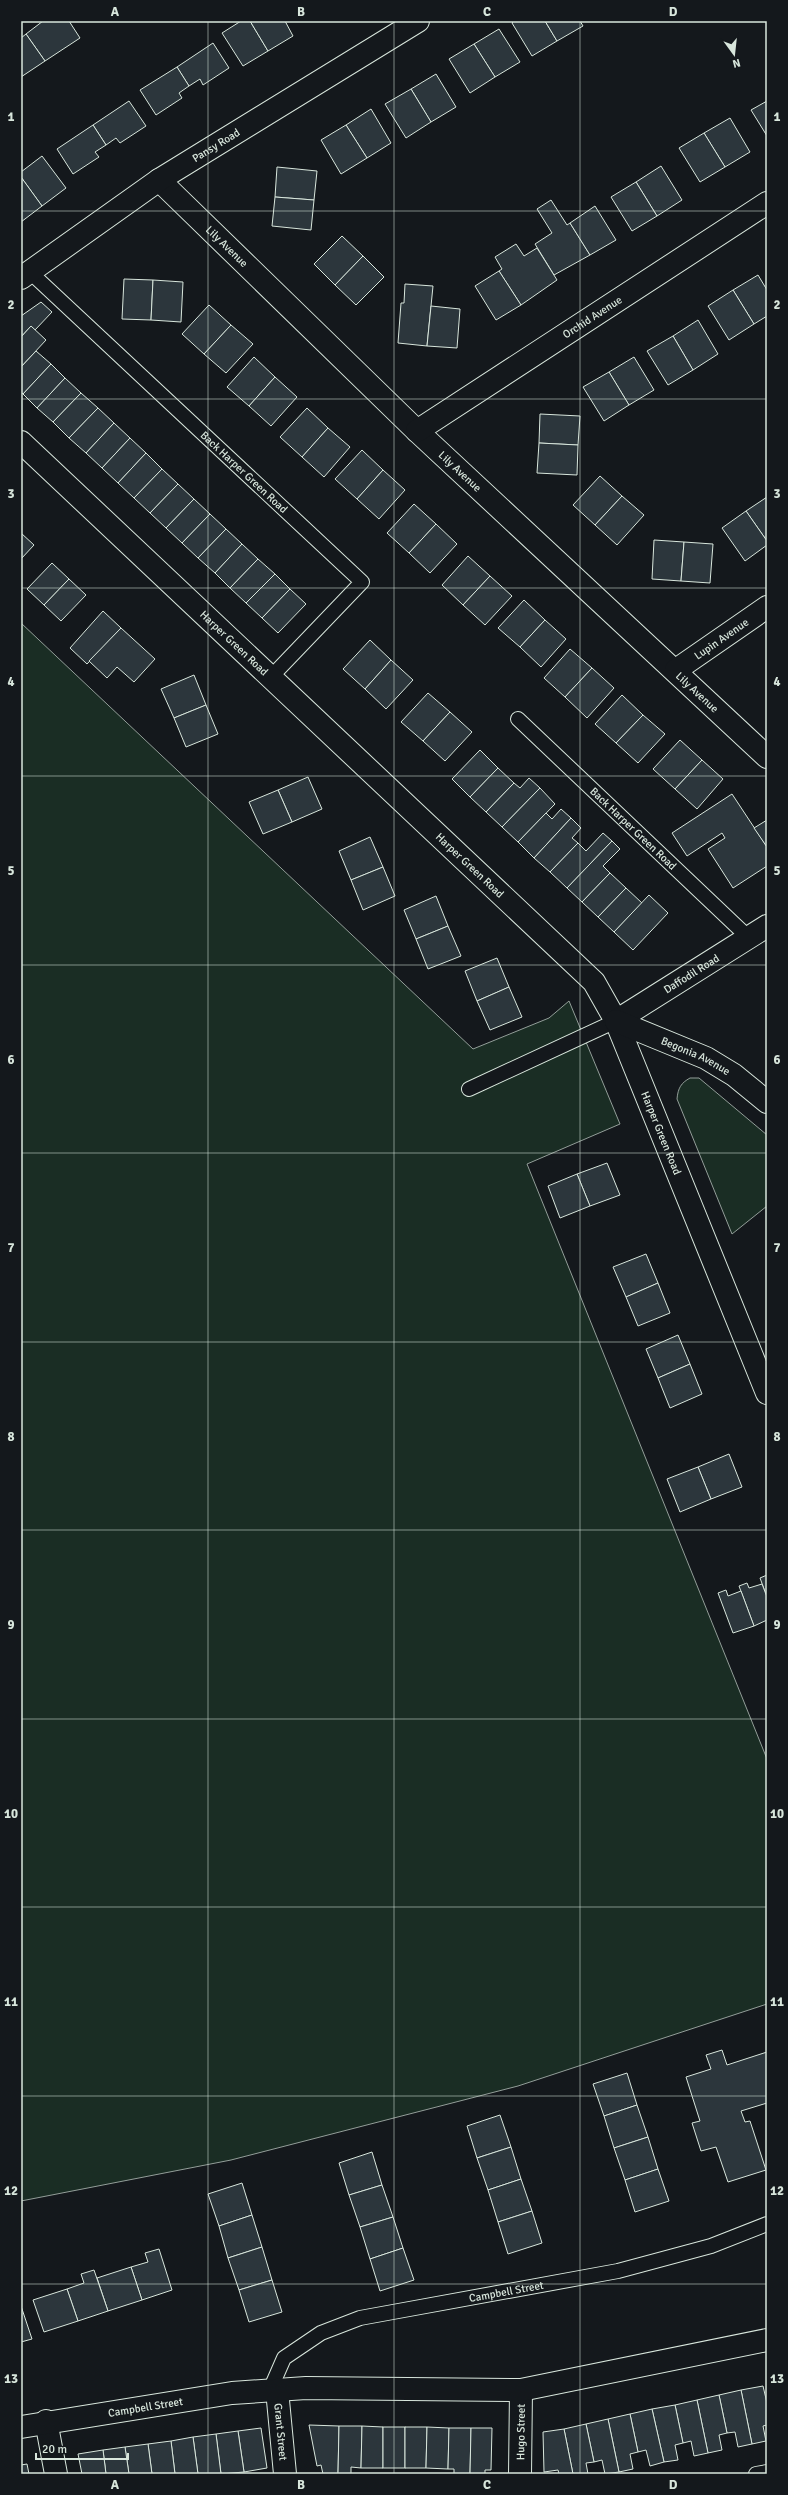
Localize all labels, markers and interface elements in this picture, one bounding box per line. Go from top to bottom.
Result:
text: A [111,4,120,20]
text: B [297,4,305,20]
text: C [483,4,491,20]
text: D [669,4,678,20]
north arrow [714,34,754,74]
text: N [731,56,742,70]
text: 1 [7,109,15,125]
text: 1 [773,109,781,125]
street label: Pansy Road [190,126,243,165]
street label: Lily Avenue [203,223,251,270]
street label: Orchid Avenue [560,293,624,341]
text: 2 [7,297,15,313]
text: 2 [773,297,781,313]
street label: Back Harper Green Road [198,429,290,516]
street label: Lily Avenue [436,449,484,495]
text: 3 [7,486,15,502]
text: 3 [773,486,781,502]
street label: Harper Green Road [197,608,271,679]
street label: Lupin Avenue [692,616,751,662]
street label: Lily Avenue [673,669,721,715]
text: 4 [7,674,15,690]
text: 4 [773,674,781,690]
street label: Back Harper Green Road [587,785,679,873]
street label: Harper Green Road [433,830,507,901]
text: 5 [7,863,15,879]
text: 5 [773,863,781,879]
street label: Daffodil Road [661,952,722,996]
street label: Begonia Avenue [659,1034,732,1078]
text: 6 [7,1052,15,1068]
text: 6 [773,1052,781,1068]
street label: Harper Green Road [638,1090,684,1177]
text: 7 [7,1240,15,1256]
text: 7 [773,1240,781,1256]
text: 8 [7,1429,15,1445]
text: 8 [773,1429,781,1445]
text: 9 [7,1617,15,1633]
text: 9 [773,1617,781,1633]
text: 10 [4,1806,18,1822]
text: 10 [770,1806,784,1822]
text: 11 [4,1994,18,2010]
text: 11 [770,1994,784,2010]
text: 12 [4,2183,18,2199]
text: 12 [770,2183,784,2199]
street label: Campbell Street [468,2279,545,2305]
text: 13 [4,2371,18,2387]
text: 13 [770,2371,784,2387]
street label: Campbell Street [107,2395,184,2420]
street label: Grant Street [271,2403,290,2461]
street label: Hugo Street [514,2404,528,2460]
scale bar [36,2435,128,2461]
text: 20 m [42,2442,67,2457]
text: A [111,2477,120,2493]
text: B [297,2477,305,2493]
text: C [483,2477,491,2493]
text: D [669,2477,678,2493]

